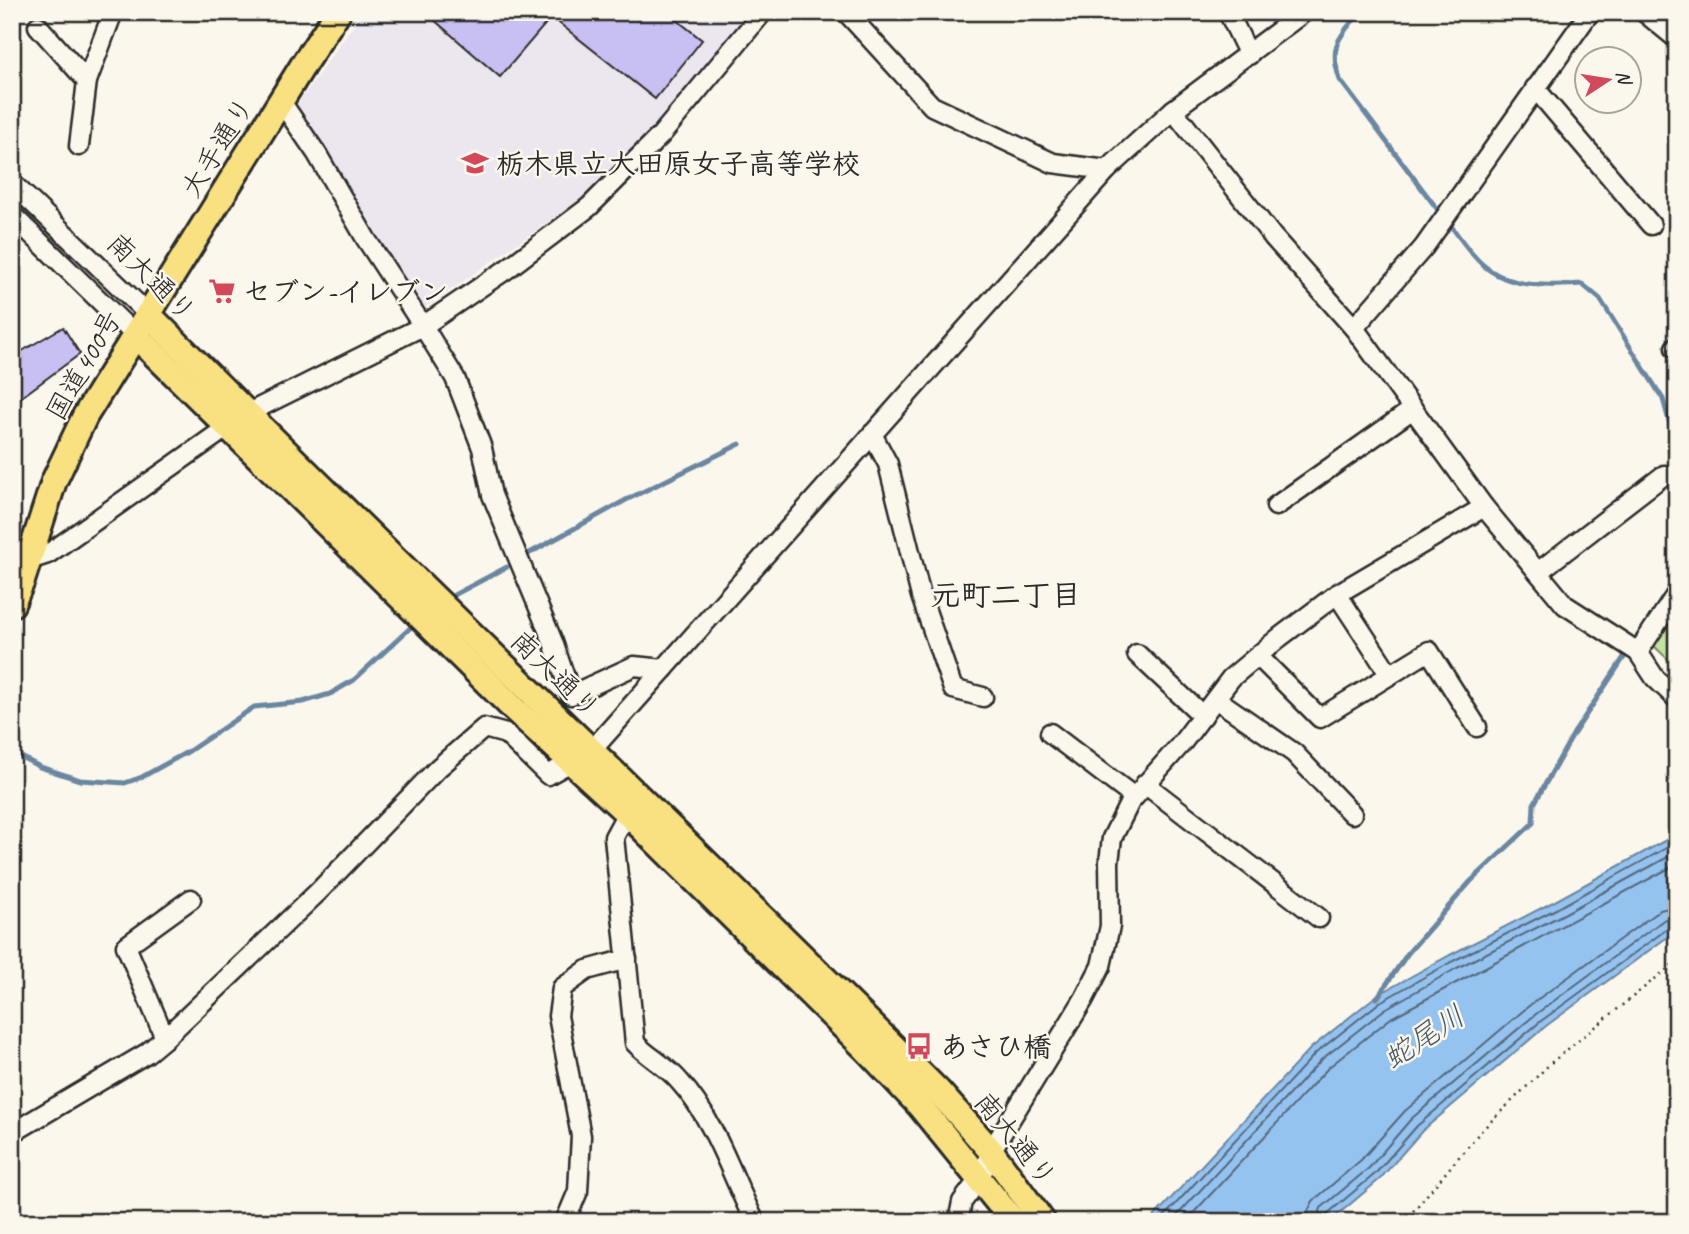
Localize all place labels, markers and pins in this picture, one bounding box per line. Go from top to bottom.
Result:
place label: 栃木県立大田原女子高等学校 [496,146,860,181]
school or university icon: 栃木県立大田原女子高等学校 [460,148,490,178]
place label: セブン-イレブン [243,274,448,309]
supermarket icon: セブン-イレブン [207,276,237,306]
place label: あさひ橋 [940,1029,1051,1064]
bus stop icon: あさひ橋 [904,1031,934,1061]

